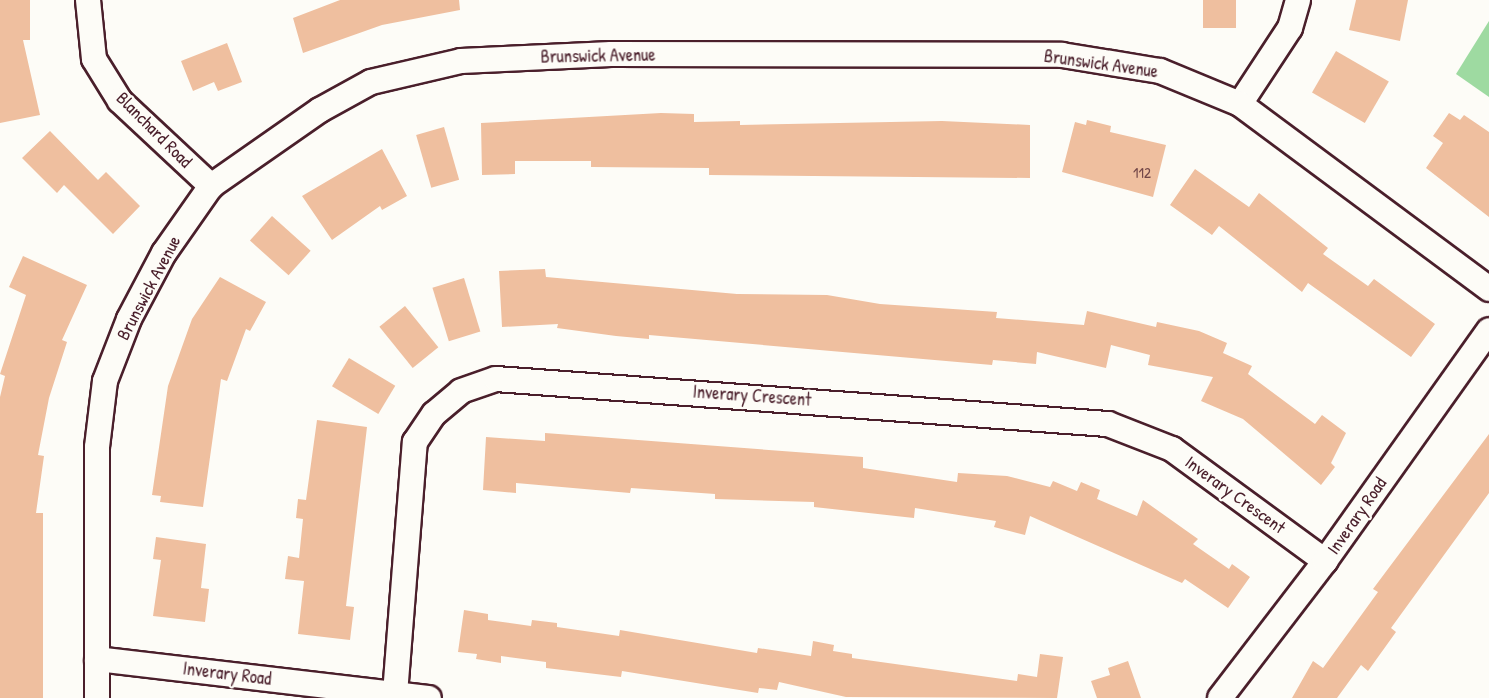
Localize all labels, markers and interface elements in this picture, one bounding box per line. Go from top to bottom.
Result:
street label: Brunswick Avenue [540,44,656,68]
street label: Brunswick Avenue [1043,45,1159,83]
street label: Blanchard Road [112,88,196,172]
house number: 112 [1133,164,1151,182]
street label: Brunswick Avenue [112,232,186,344]
street label: Inverary Crescent [692,381,812,411]
street label: Inverary Crescent [1181,451,1289,539]
street label: Inverary Road [1323,473,1391,559]
street label: Inverary Road [182,658,272,690]

